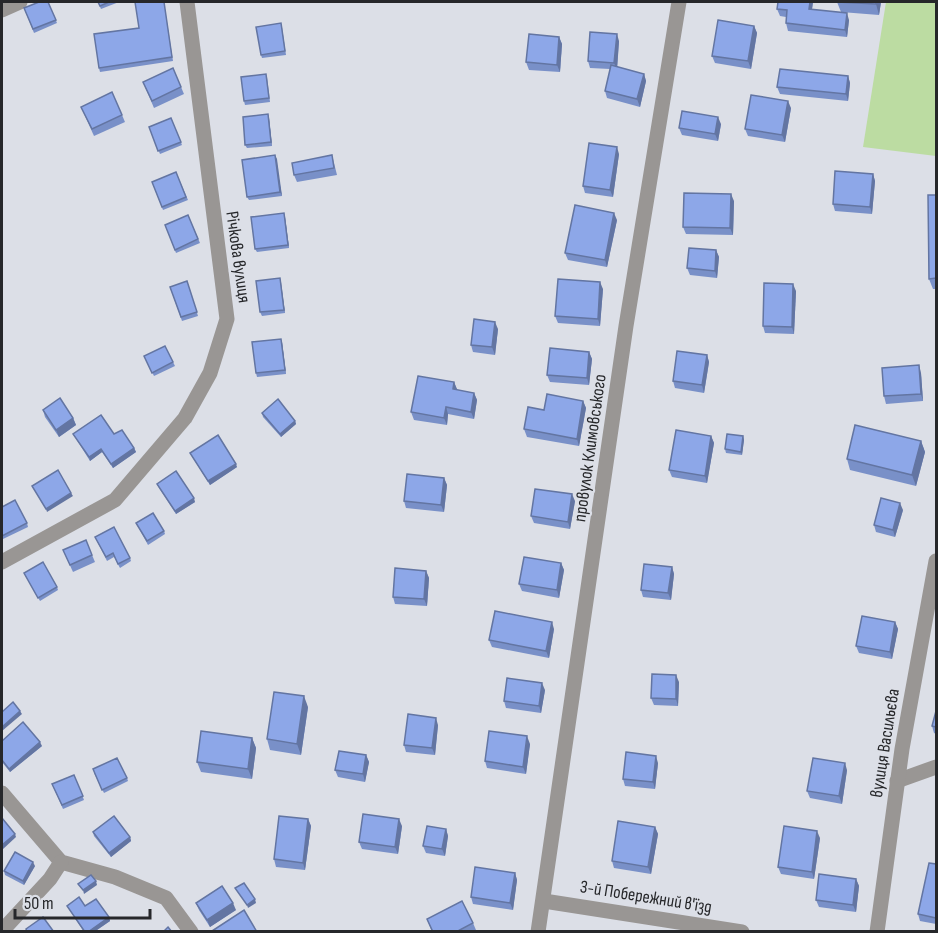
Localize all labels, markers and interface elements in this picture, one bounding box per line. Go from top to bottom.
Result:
street label: Річкова вулиця [221,210,255,304]
street label: провулок Климовського [569,373,611,523]
street label: вулиця Васильєва [866,687,904,799]
street label: 3-й Побережний в'їзд [579,876,713,918]
scale bar [15,882,150,920]
text: 50 m [24,893,54,914]

